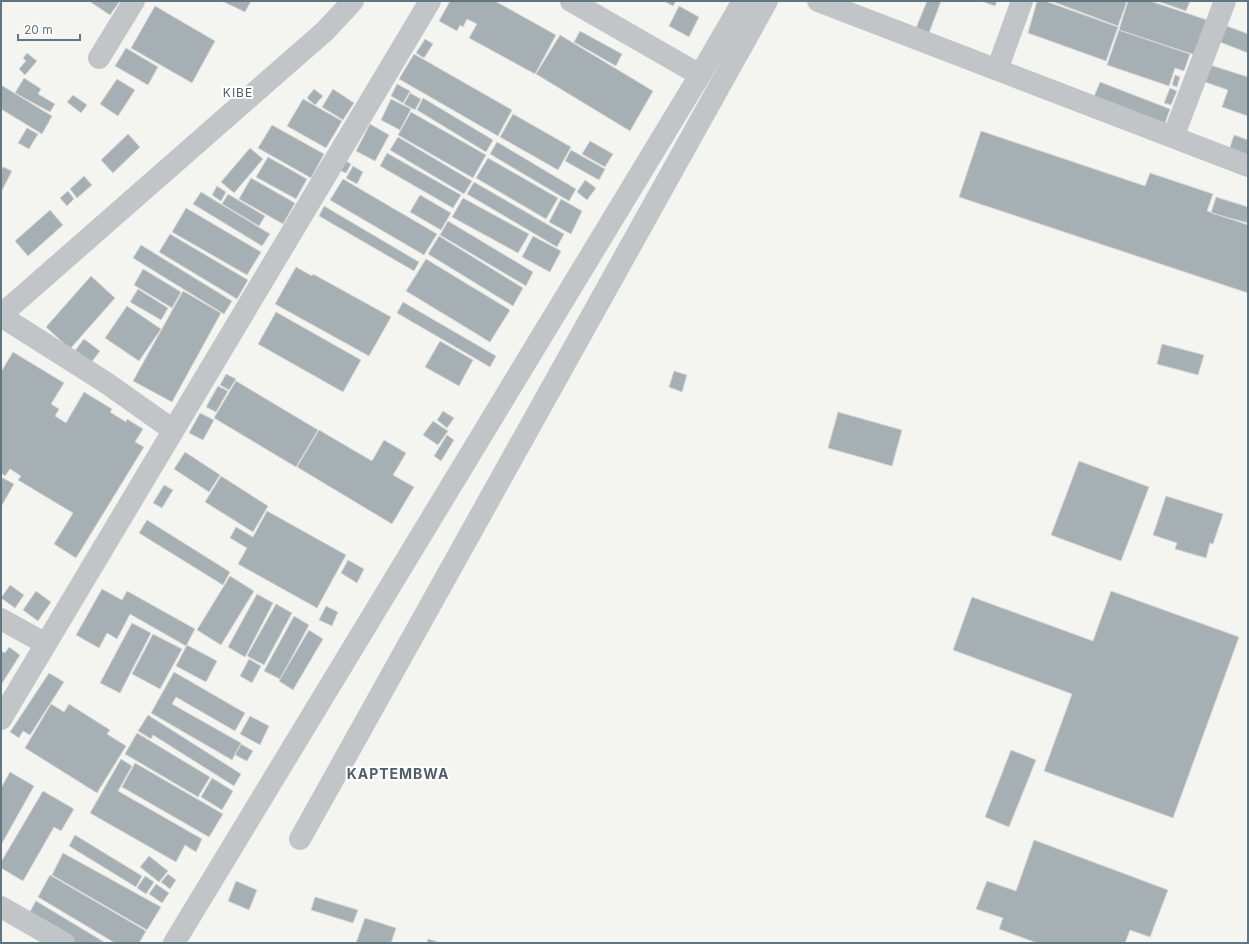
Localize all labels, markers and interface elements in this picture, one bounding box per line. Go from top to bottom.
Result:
scale bar [18,16,80,42]
text: 20 m [24,22,53,37]
district label: KIBE [223,85,253,100]
district label: KAPTEMBWA [347,765,449,782]

